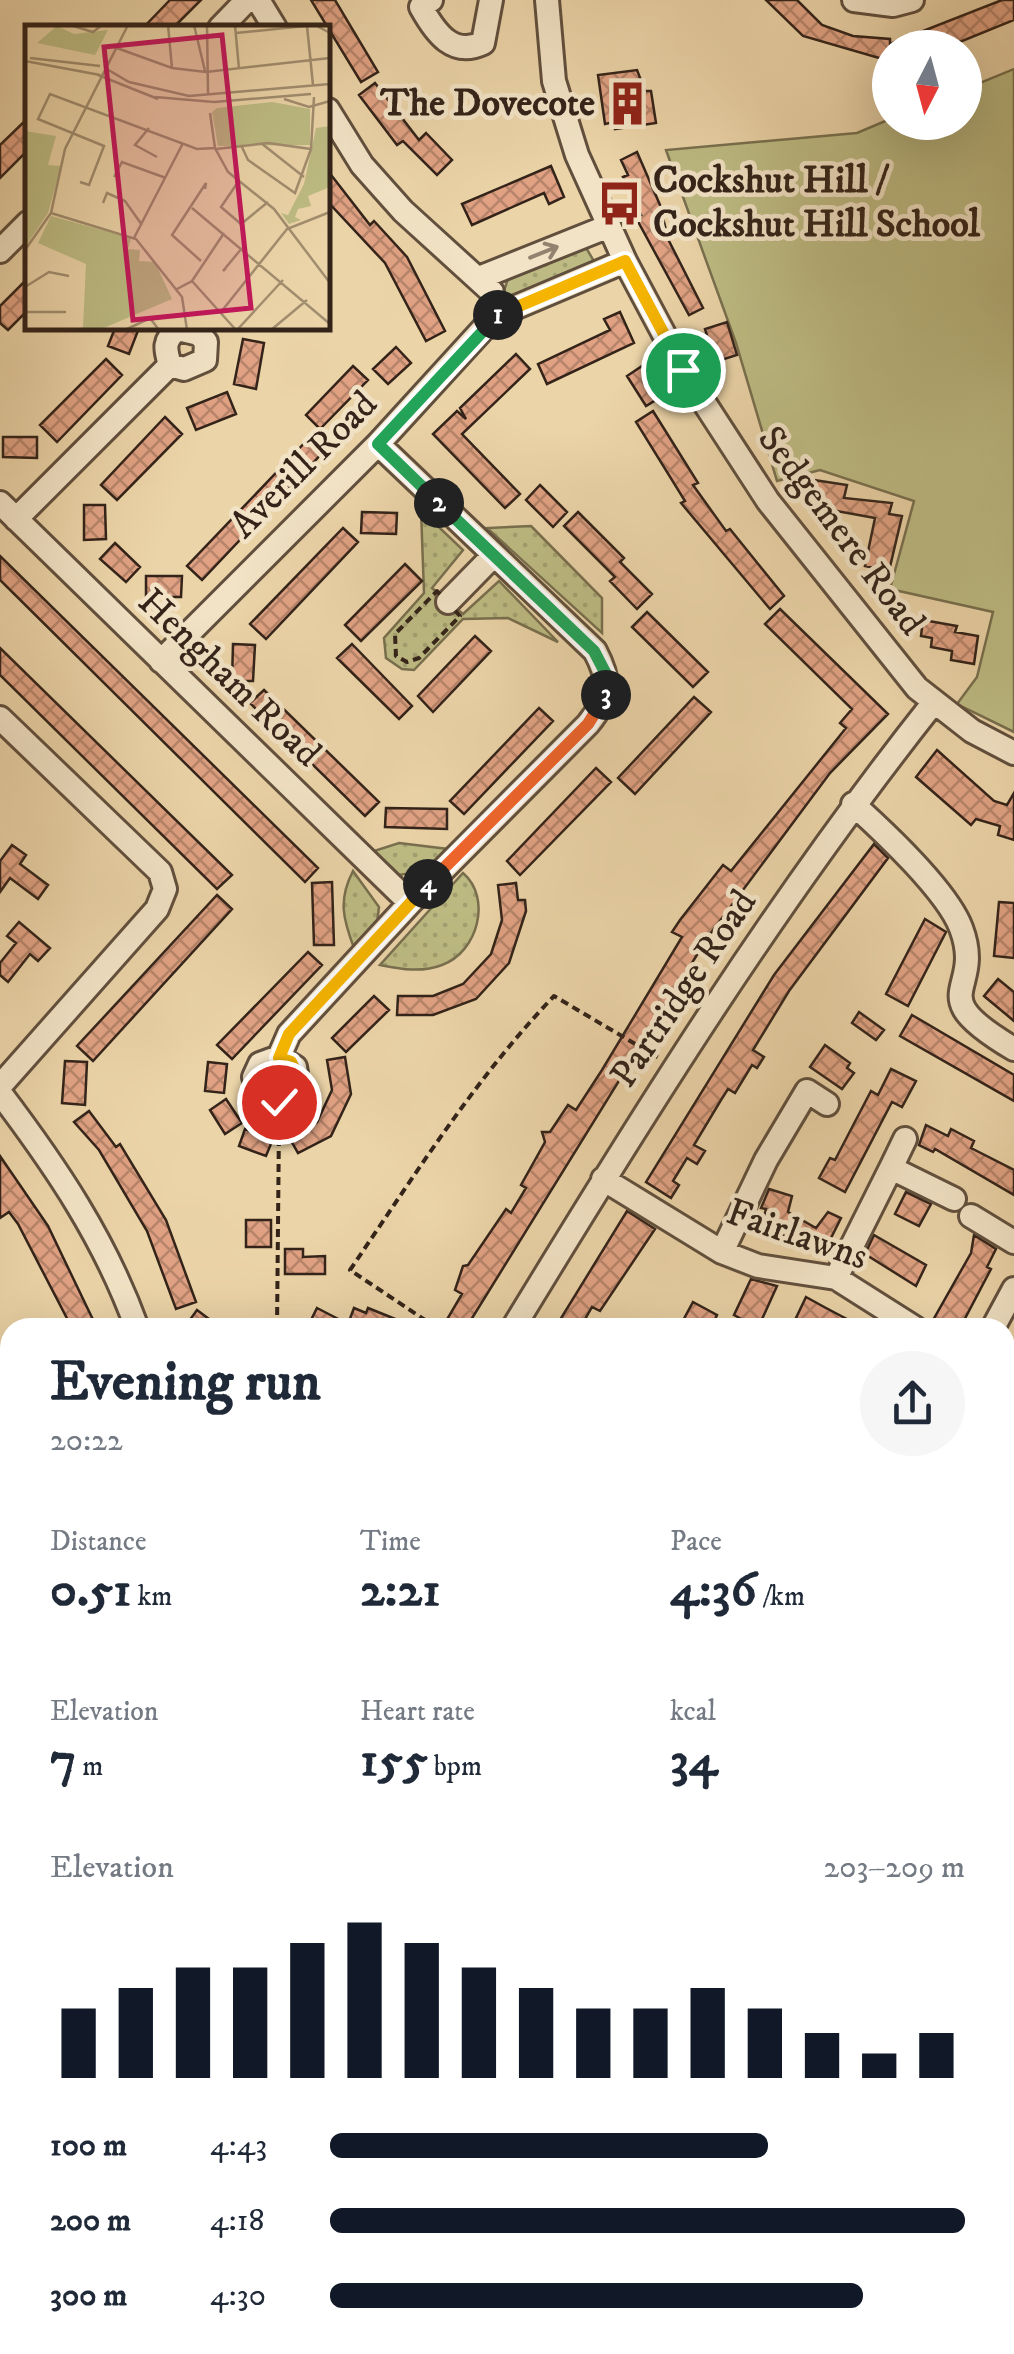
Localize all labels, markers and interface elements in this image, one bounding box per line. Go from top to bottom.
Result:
inset map [25,25,330,330]
north arrow [872,30,982,140]
map controls [872,30,982,140]
place label: The Dovecote [380,80,595,128]
building icon: The Dovecote [604,80,652,128]
place label: Cockshut Hill / Cockshut Hill School [653,157,981,249]
bus stop icon: Cockshut Hill / Cockshut Hill School [596,179,644,227]
one-way arrow [528,241,559,259]
pin: 1 [473,290,523,340]
text: 1 [493,297,503,332]
pin [641,328,726,413]
icon: arrive [656,343,711,398]
street label: Averill Road [220,381,388,549]
street label: Sedgemere Road [747,417,935,645]
pin: 2 [414,478,464,528]
text: 2 [432,485,446,520]
street label: Hengham Road [127,578,331,778]
pin: 3 [581,670,631,720]
text: 3 [601,677,611,712]
pin: 4 [403,859,453,909]
text: 4 [420,866,436,901]
street label: Partridge Road [600,881,768,1097]
pin [237,1060,322,1145]
icon: check [252,1075,307,1130]
street label: Fairlawns [720,1189,874,1281]
text: Evening run [50,1349,321,1418]
button: share [860,1351,965,1456]
text: 20:22 [50,1421,123,1461]
text: Distance [50,1524,146,1559]
text: Time [360,1524,421,1559]
text: Pace [670,1524,722,1559]
text: 0.51 [50,1559,131,1622]
text: 2:21 [360,1559,441,1622]
text: 4:36 [670,1559,757,1622]
text: km [131,1579,172,1614]
text: /km [757,1579,805,1614]
text: Elevation [50,1694,158,1729]
text: Heart rate [360,1694,475,1729]
text: kcal [670,1694,716,1729]
text: 7 [50,1729,76,1792]
text: 155 [360,1729,428,1792]
text: 34 [670,1729,717,1792]
text: m [76,1749,103,1784]
text: bpm [428,1749,482,1784]
text: Elevation [50,1848,174,1888]
text: 203–209 m [823,1848,965,1888]
text: 100 m [50,2126,127,2166]
text: 4:43 [210,2126,267,2166]
text: 200 m [50,2201,131,2241]
text: 4:18 [210,2201,265,2241]
text: 300 m [50,2276,127,2316]
text: 4:30 [210,2276,266,2316]

